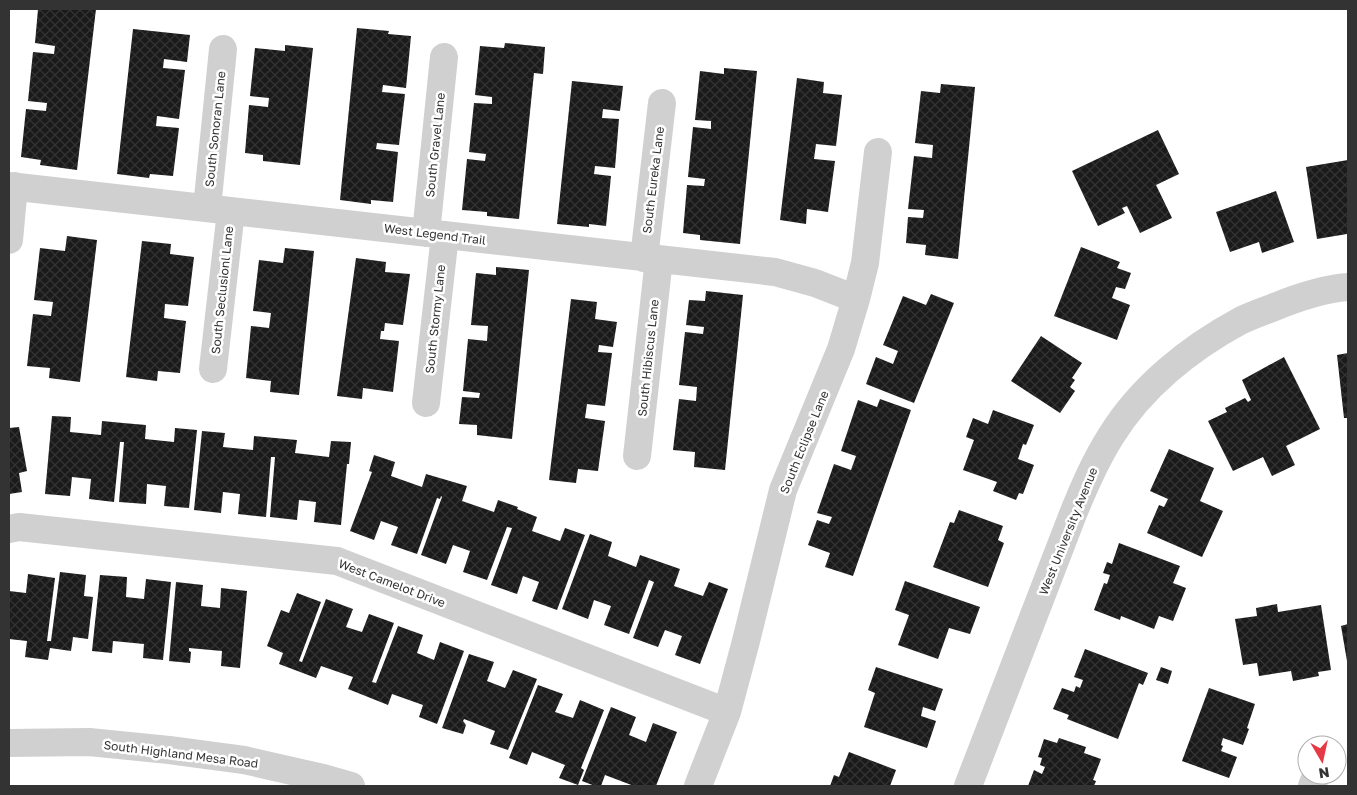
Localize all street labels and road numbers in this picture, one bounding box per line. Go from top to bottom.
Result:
street label: South Sonoran Lane [201,70,229,188]
street label: South Gravel Lane [422,92,448,198]
street label: South Eureka Lane [639,125,667,234]
street label: West Legend Trail [383,220,487,248]
street label: South Seclusionl Lane [208,225,236,355]
street label: South Stormy Lane [422,264,448,374]
street label: South Hibiscus Lane [634,299,662,417]
street label: South Eclipse Lane [776,388,832,496]
street label: West University Avenue [1036,465,1101,597]
street label: West Camelot Drive [336,556,448,610]
street label: South Highland Mesa Road [103,737,259,771]

